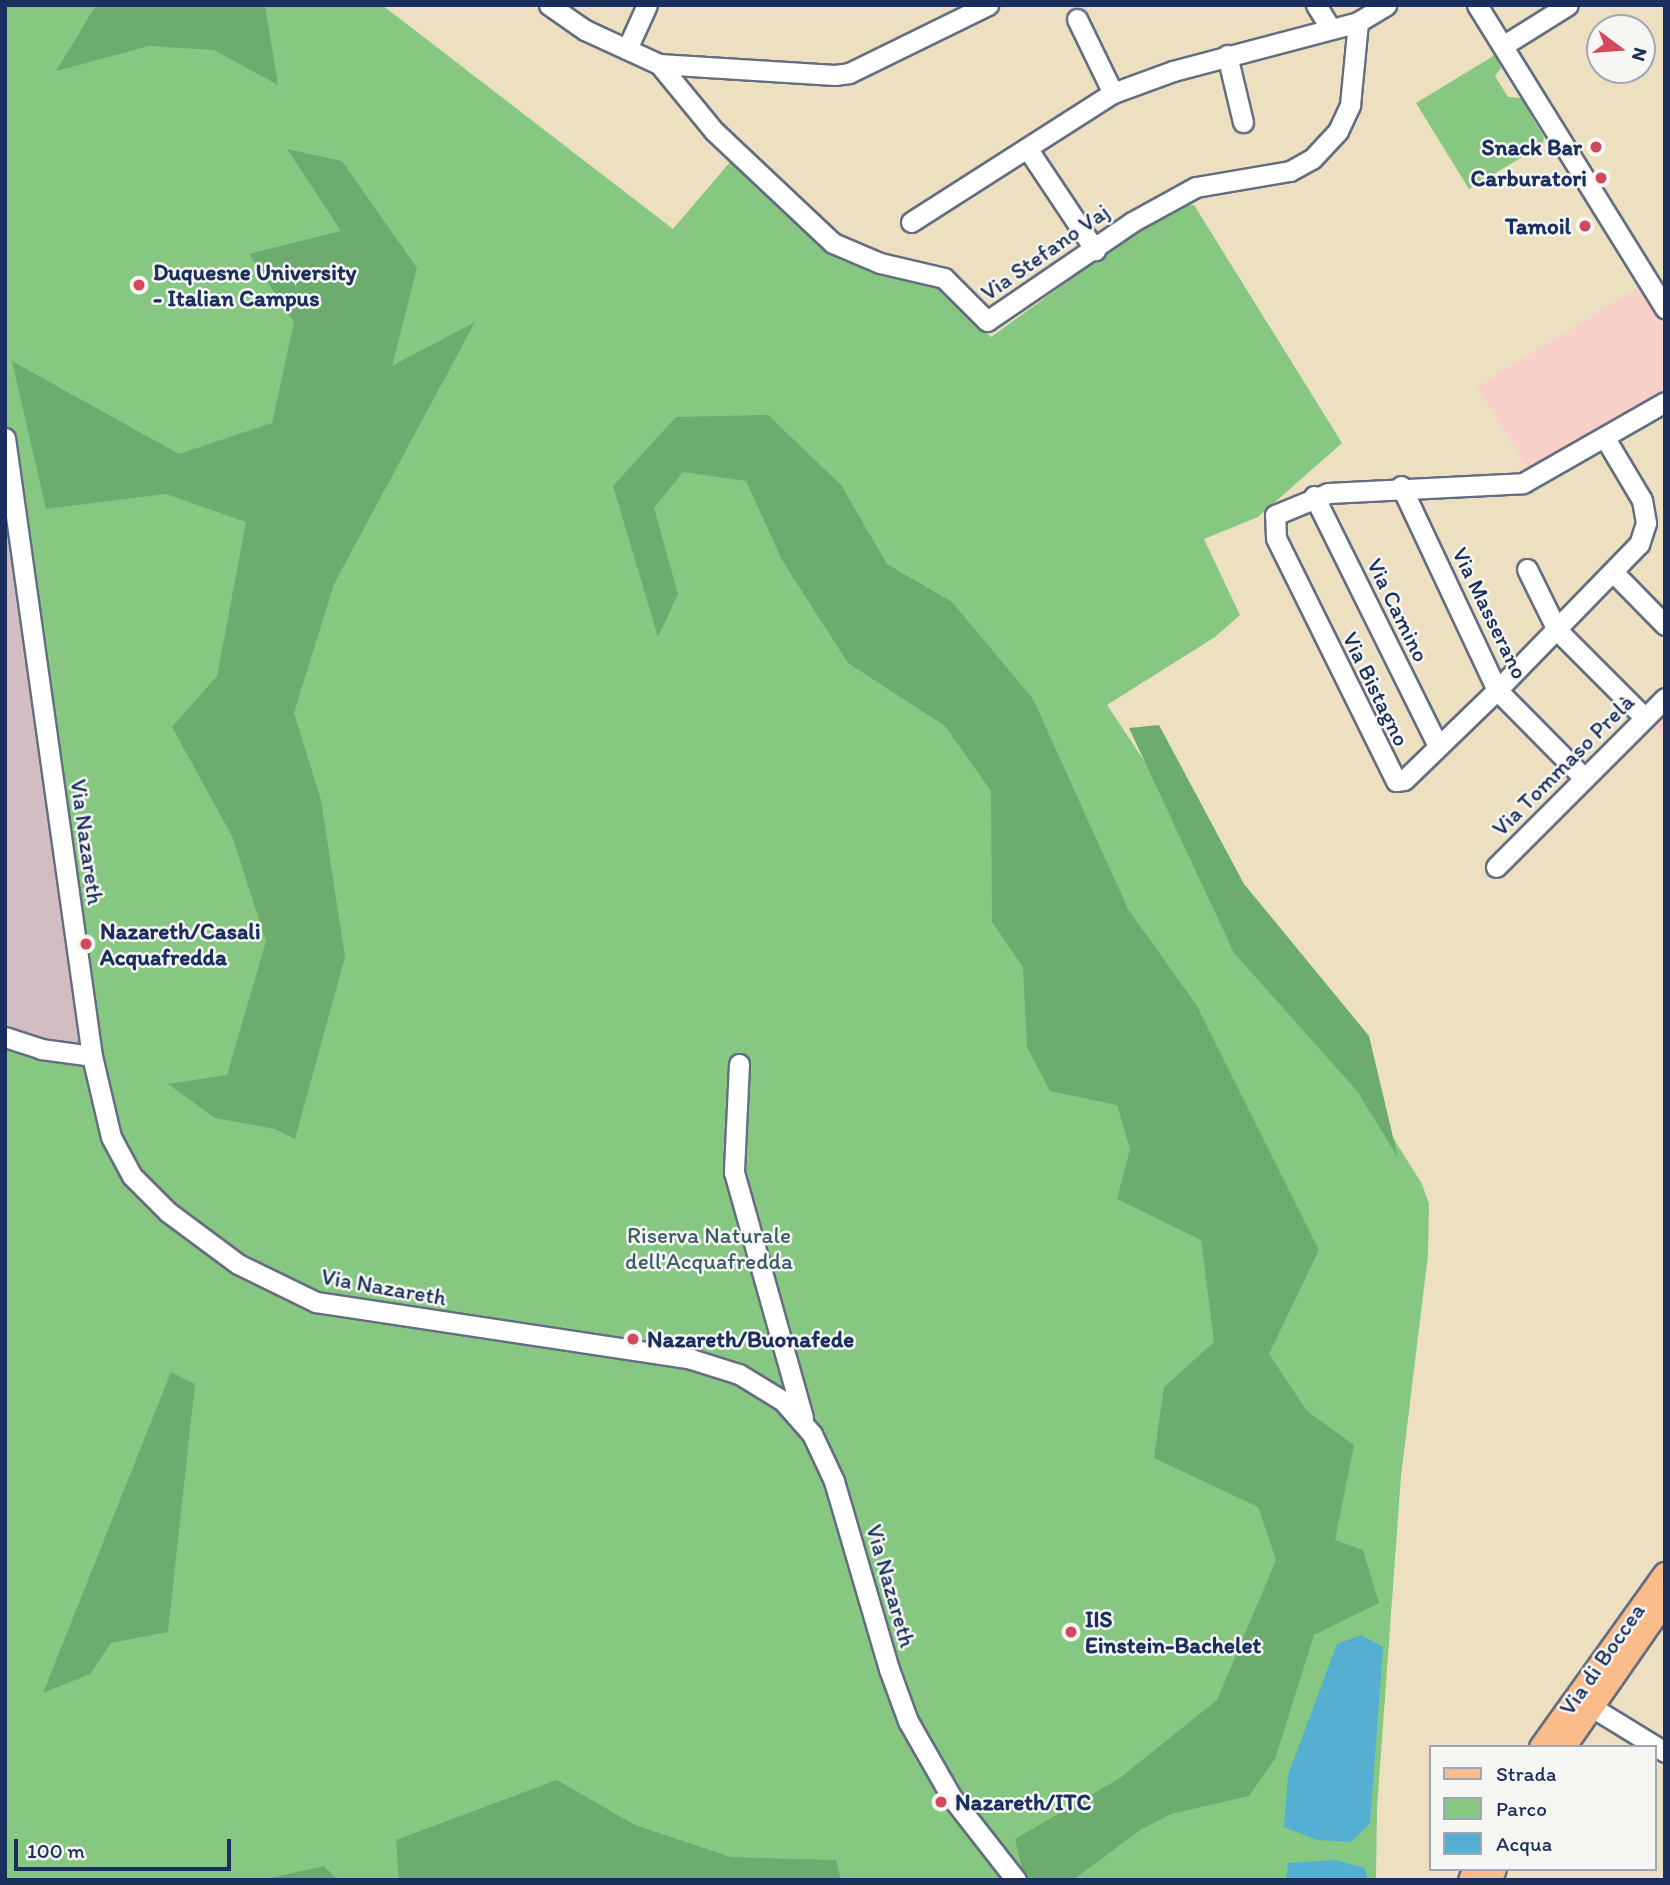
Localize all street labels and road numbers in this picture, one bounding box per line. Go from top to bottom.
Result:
street label: Via Stefano Vaj [976,198,1114,306]
street label: Via Masserano [1446,543,1534,683]
street label: Via Camino [1361,554,1435,666]
street label: Via Bistagno [1337,628,1415,750]
street label: Via Tommaso Prelà [1487,689,1639,841]
street label: Via Nazareth [65,778,109,906]
street label: Via Nazareth [319,1262,449,1312]
street label: Via Nazareth [860,1522,922,1650]
street label: Via di Boccea [1553,1598,1651,1720]

